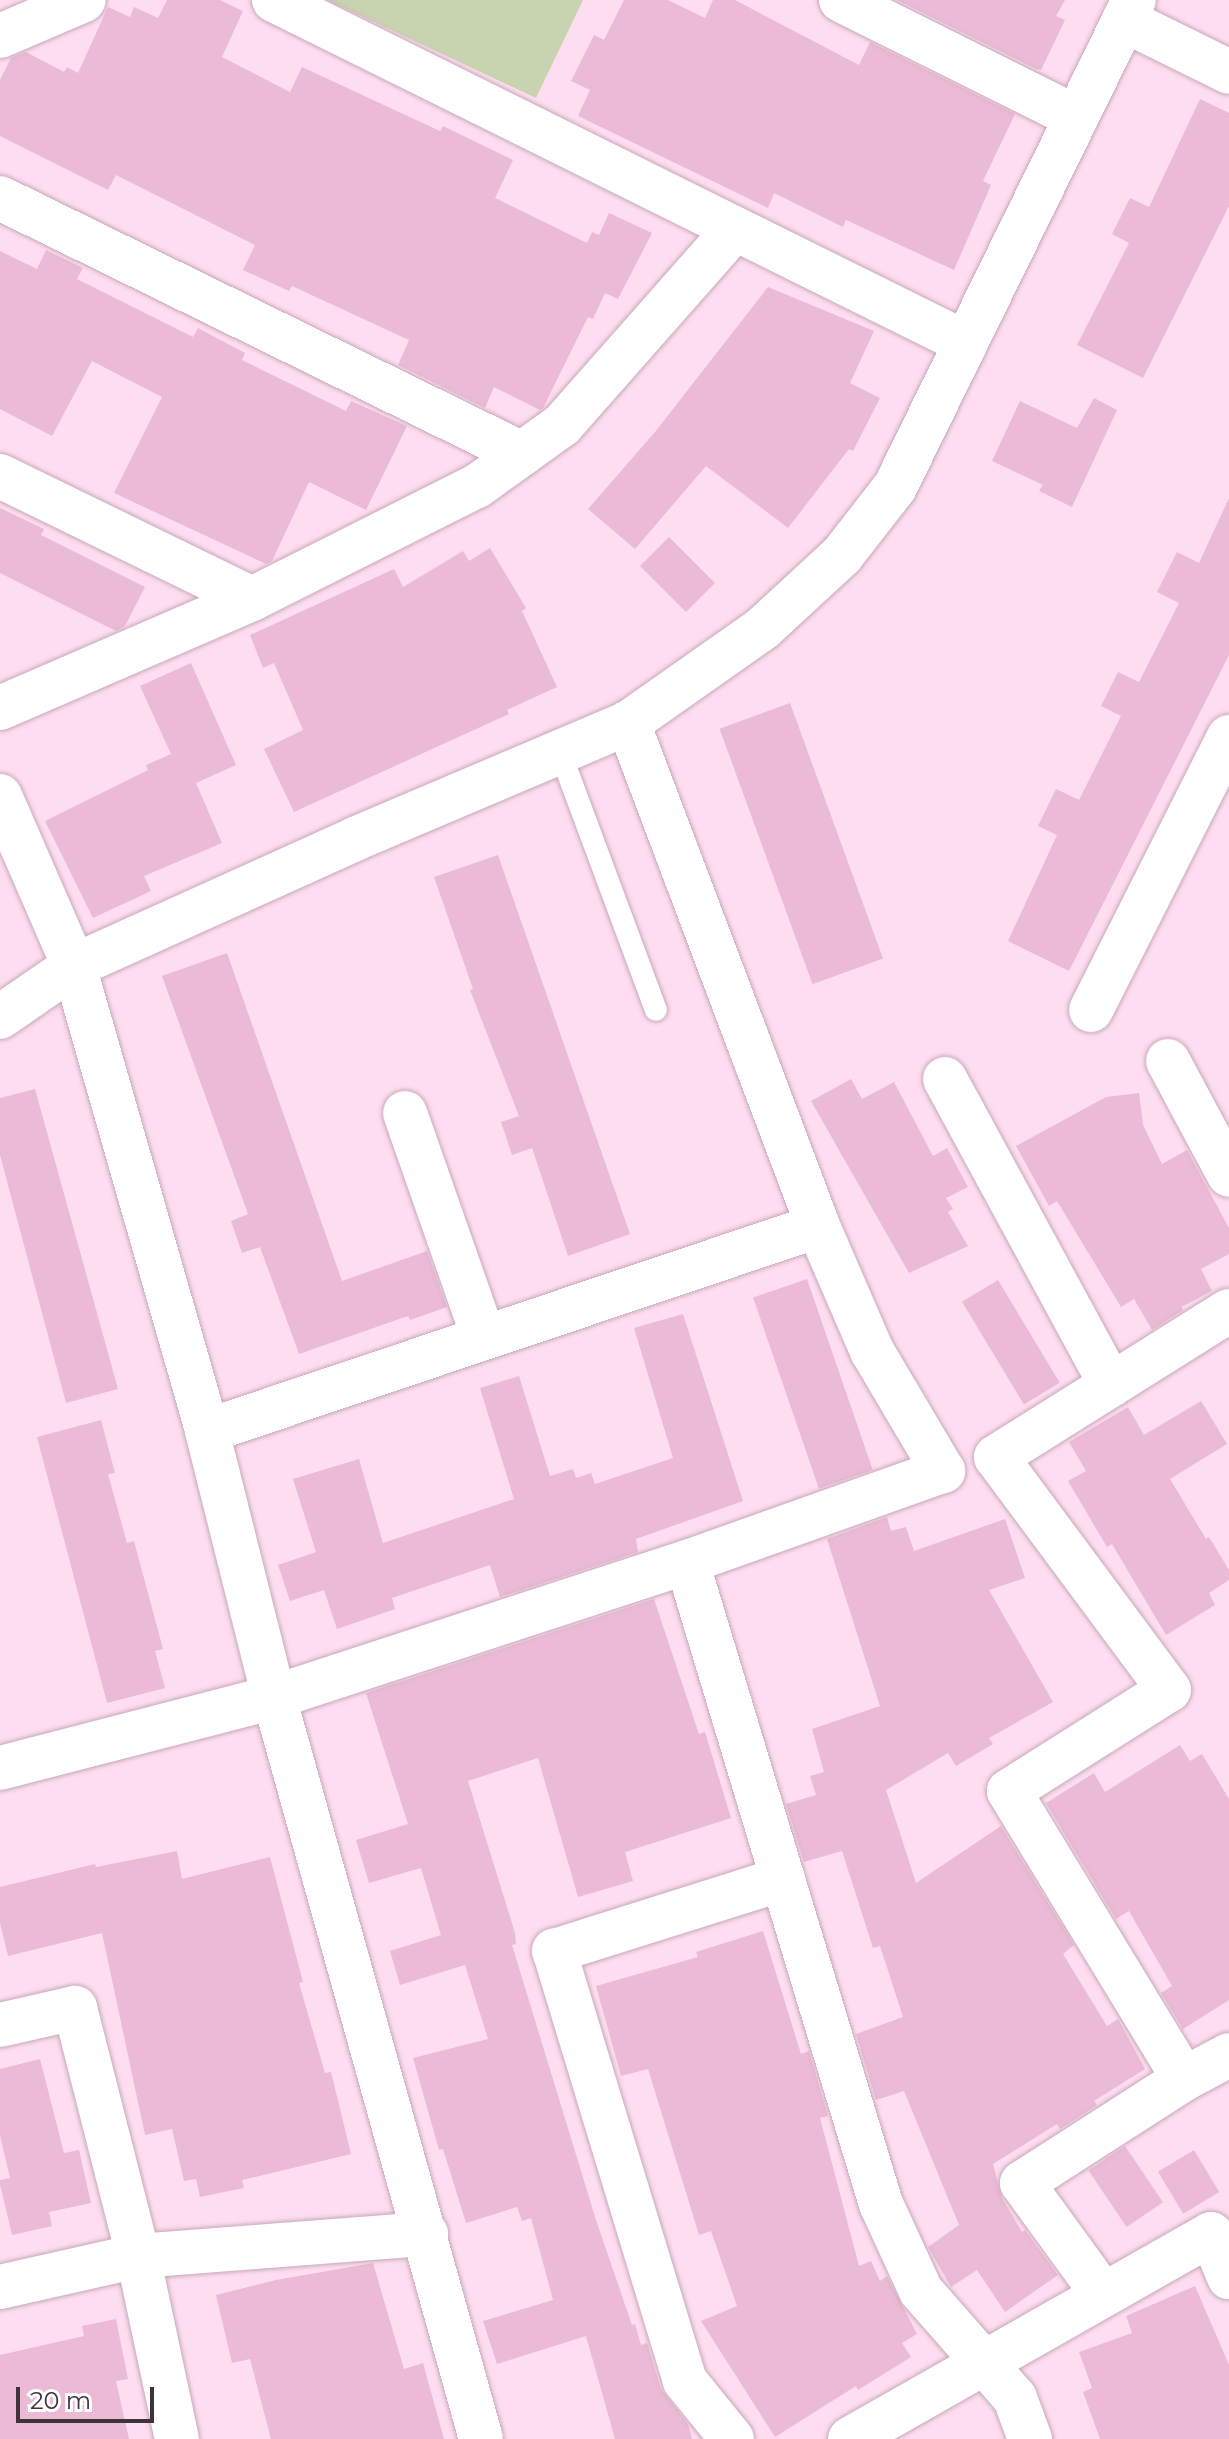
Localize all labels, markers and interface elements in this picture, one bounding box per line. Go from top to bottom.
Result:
scale bar [20,2371,158,2421]
text: 20 m [30,2386,91,2415]

